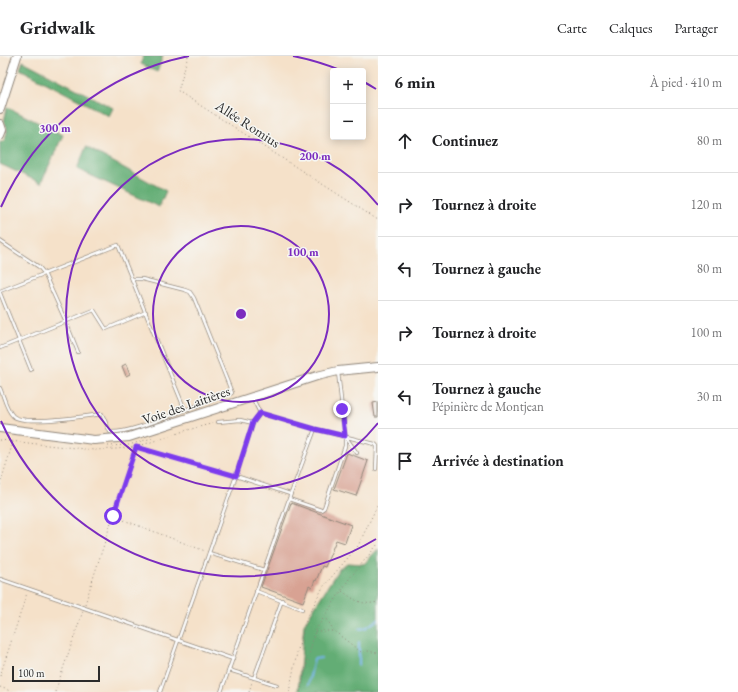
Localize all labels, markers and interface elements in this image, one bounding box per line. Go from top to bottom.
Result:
text: Gridwalk [20,15,95,40]
text: Carte [557,19,587,37]
text: Calques [609,19,653,37]
text: Partager [675,19,718,37]
map controls [330,68,366,140]
button: + [330,68,366,104]
text: 6 min [394,71,435,93]
text: À pied · 410 m [650,74,722,91]
street label: Allée Romius [212,96,284,152]
button: − [330,104,366,140]
text: 300 m [39,120,71,136]
icon: ahead [394,130,416,152]
text: Continuez [432,131,498,150]
text: 80 m [697,132,722,149]
text: 200 m [299,148,331,164]
icon: right [394,194,416,216]
text: Tournez à droite [432,195,536,214]
text: 120 m [691,196,722,213]
text: 100 m [287,244,319,260]
icon: left [394,258,416,280]
text: Tournez à gauche [432,259,541,278]
text: 80 m [697,260,722,277]
centre of rings [234,307,248,321]
icon: right [394,322,416,344]
text: Tournez à droite [432,323,536,342]
text: 100 m [691,324,722,341]
text: Tournez à gauche [432,379,541,398]
street label: Voie des Laitières [140,381,233,428]
icon: left [394,386,416,408]
text: 30 m [697,388,722,405]
text: Pépinière de Montjean [432,398,544,415]
route end [333,400,351,418]
icon: arrive [394,450,416,472]
text: Arrivée à destination [432,451,564,470]
route start [104,507,122,525]
scale bar [12,664,100,683]
text: 100 m [18,666,45,680]

